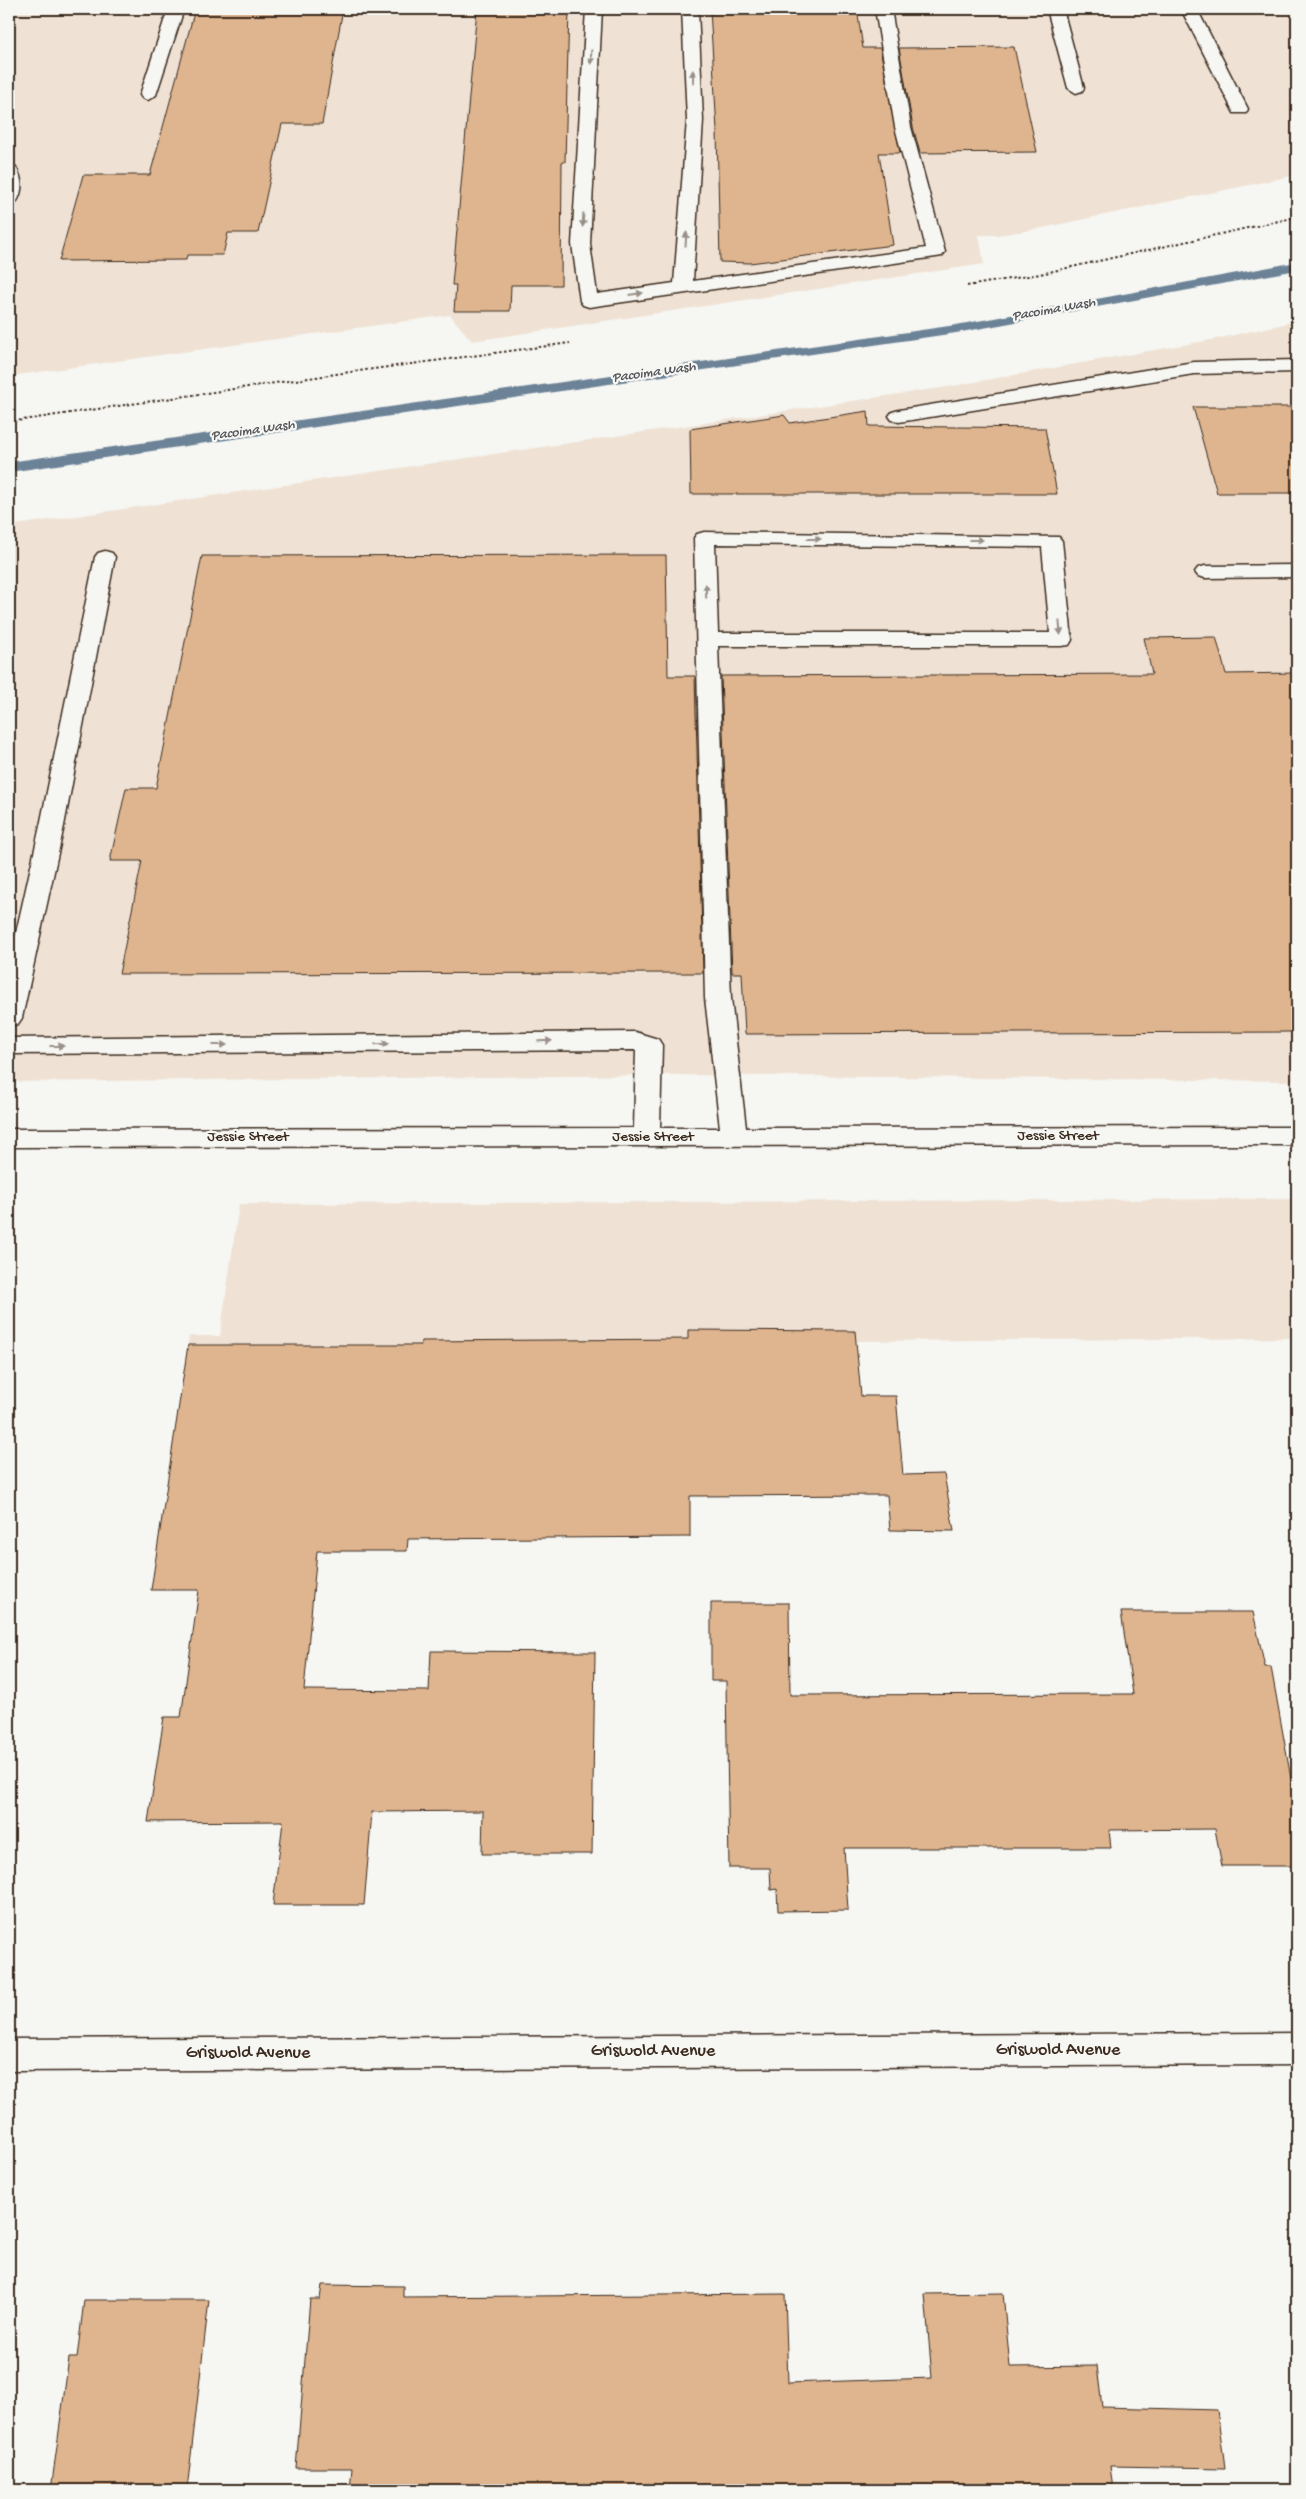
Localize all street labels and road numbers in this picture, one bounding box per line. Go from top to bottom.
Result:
street label: Jessie Street [1017,1127,1101,1145]
street label: Jessie Street [207,1128,291,1146]
street label: Jessie Street [612,1128,696,1146]
street label: Griswold Avenue [996,2040,1121,2061]
street label: Griswold Avenue [591,2041,716,2062]
street label: Griswold Avenue [186,2043,311,2064]

